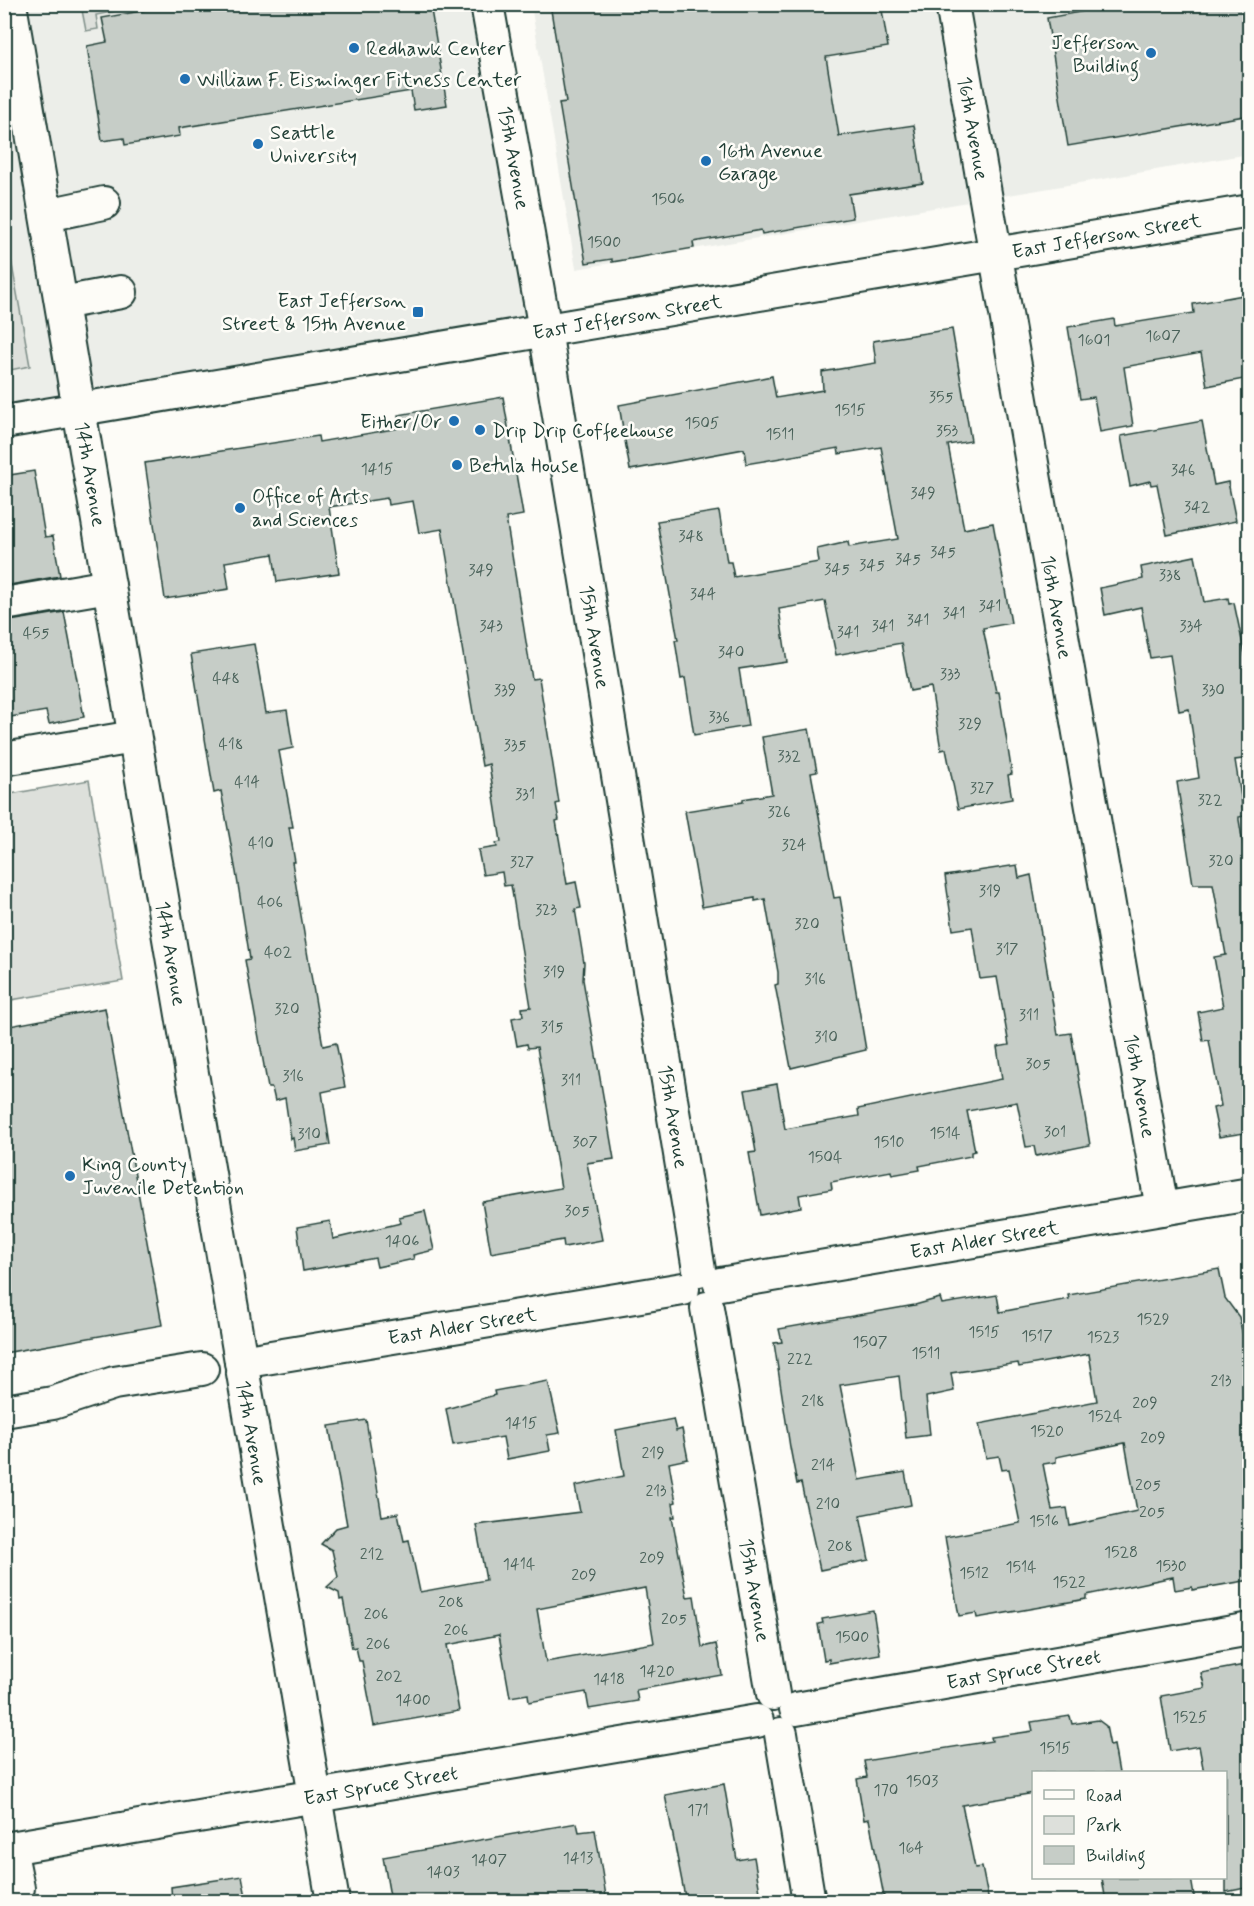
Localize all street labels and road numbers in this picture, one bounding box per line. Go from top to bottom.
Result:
street label: 16th Avenue [950,74,994,183]
street label: 15th Avenue [490,104,535,212]
street label: East Jefferson Street [1010,207,1203,266]
street label: East Jefferson Street [531,289,724,347]
street label: 14th Avenue [67,420,112,529]
street label: 16th Avenue [1033,553,1078,661]
street label: 15th Avenue [572,583,616,691]
street label: 14th Avenue [148,899,192,1008]
street label: 16th Avenue [1117,1032,1161,1140]
street label: 15th Avenue [651,1063,694,1171]
street label: East Alder Street [908,1215,1061,1266]
street label: East Alder Street [386,1301,539,1353]
street label: 14th Avenue [229,1378,273,1488]
street label: 15th Avenue [732,1536,776,1644]
street label: East Spruce Street [945,1644,1103,1697]
street label: East Spruce Street [302,1760,460,1813]

